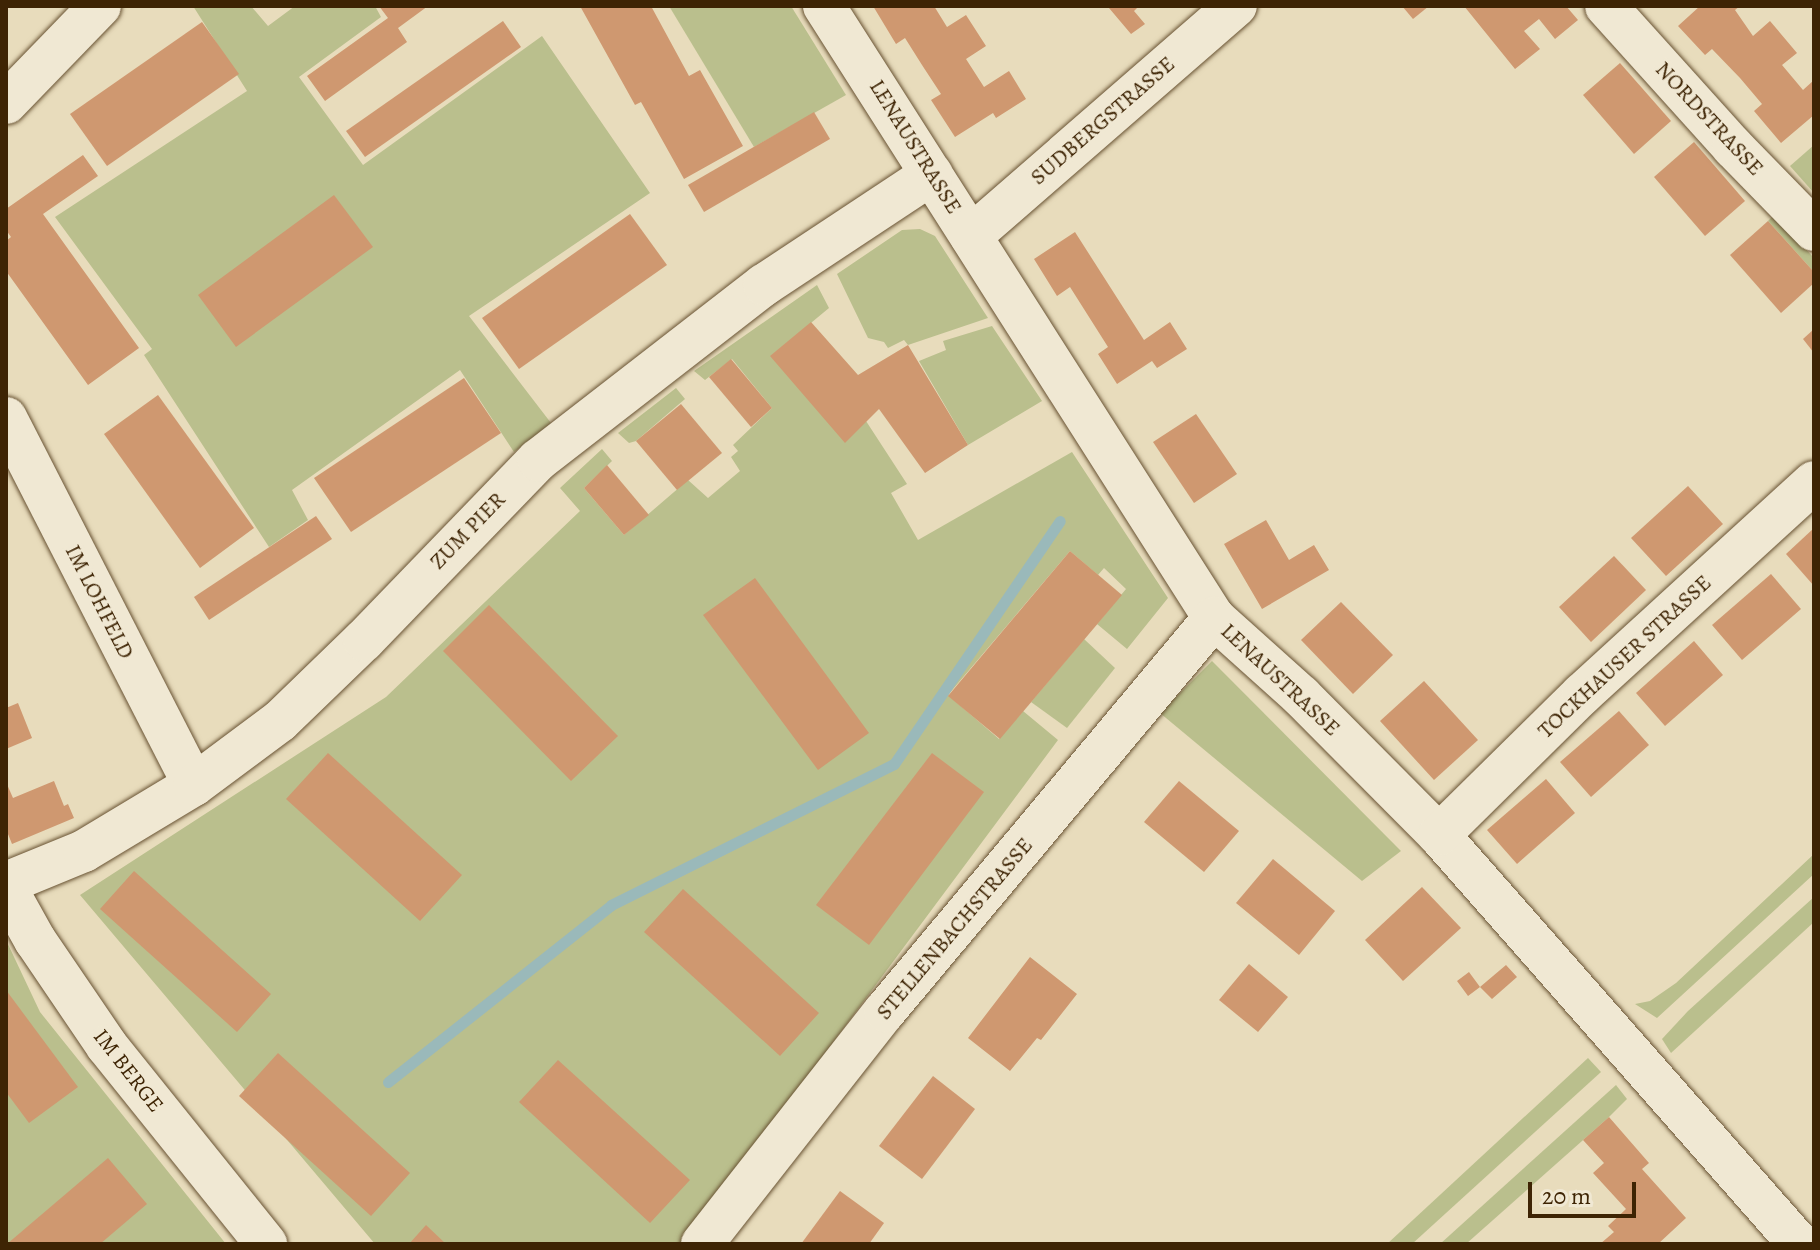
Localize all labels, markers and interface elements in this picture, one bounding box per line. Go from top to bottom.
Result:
street label: SUDBERGSTRASSE [1026,51,1180,191]
street label: NORDSTRASSE [1649,57,1769,181]
street label: LENAUSTRASSE [863,75,967,219]
street label: ZUM PIER [425,487,511,575]
street label: IM LOHFELD [59,541,139,663]
street label: TOCKHAUSER STRASSE [1533,570,1717,744]
street label: LENAUSTRASSE [1215,618,1345,742]
street label: STELLENBACHSTRASSE [871,833,1039,1025]
street label: IM BERGE [87,1024,169,1118]
scale bar [1532,1166,1640,1216]
text: 20 m [1542,1180,1591,1212]

